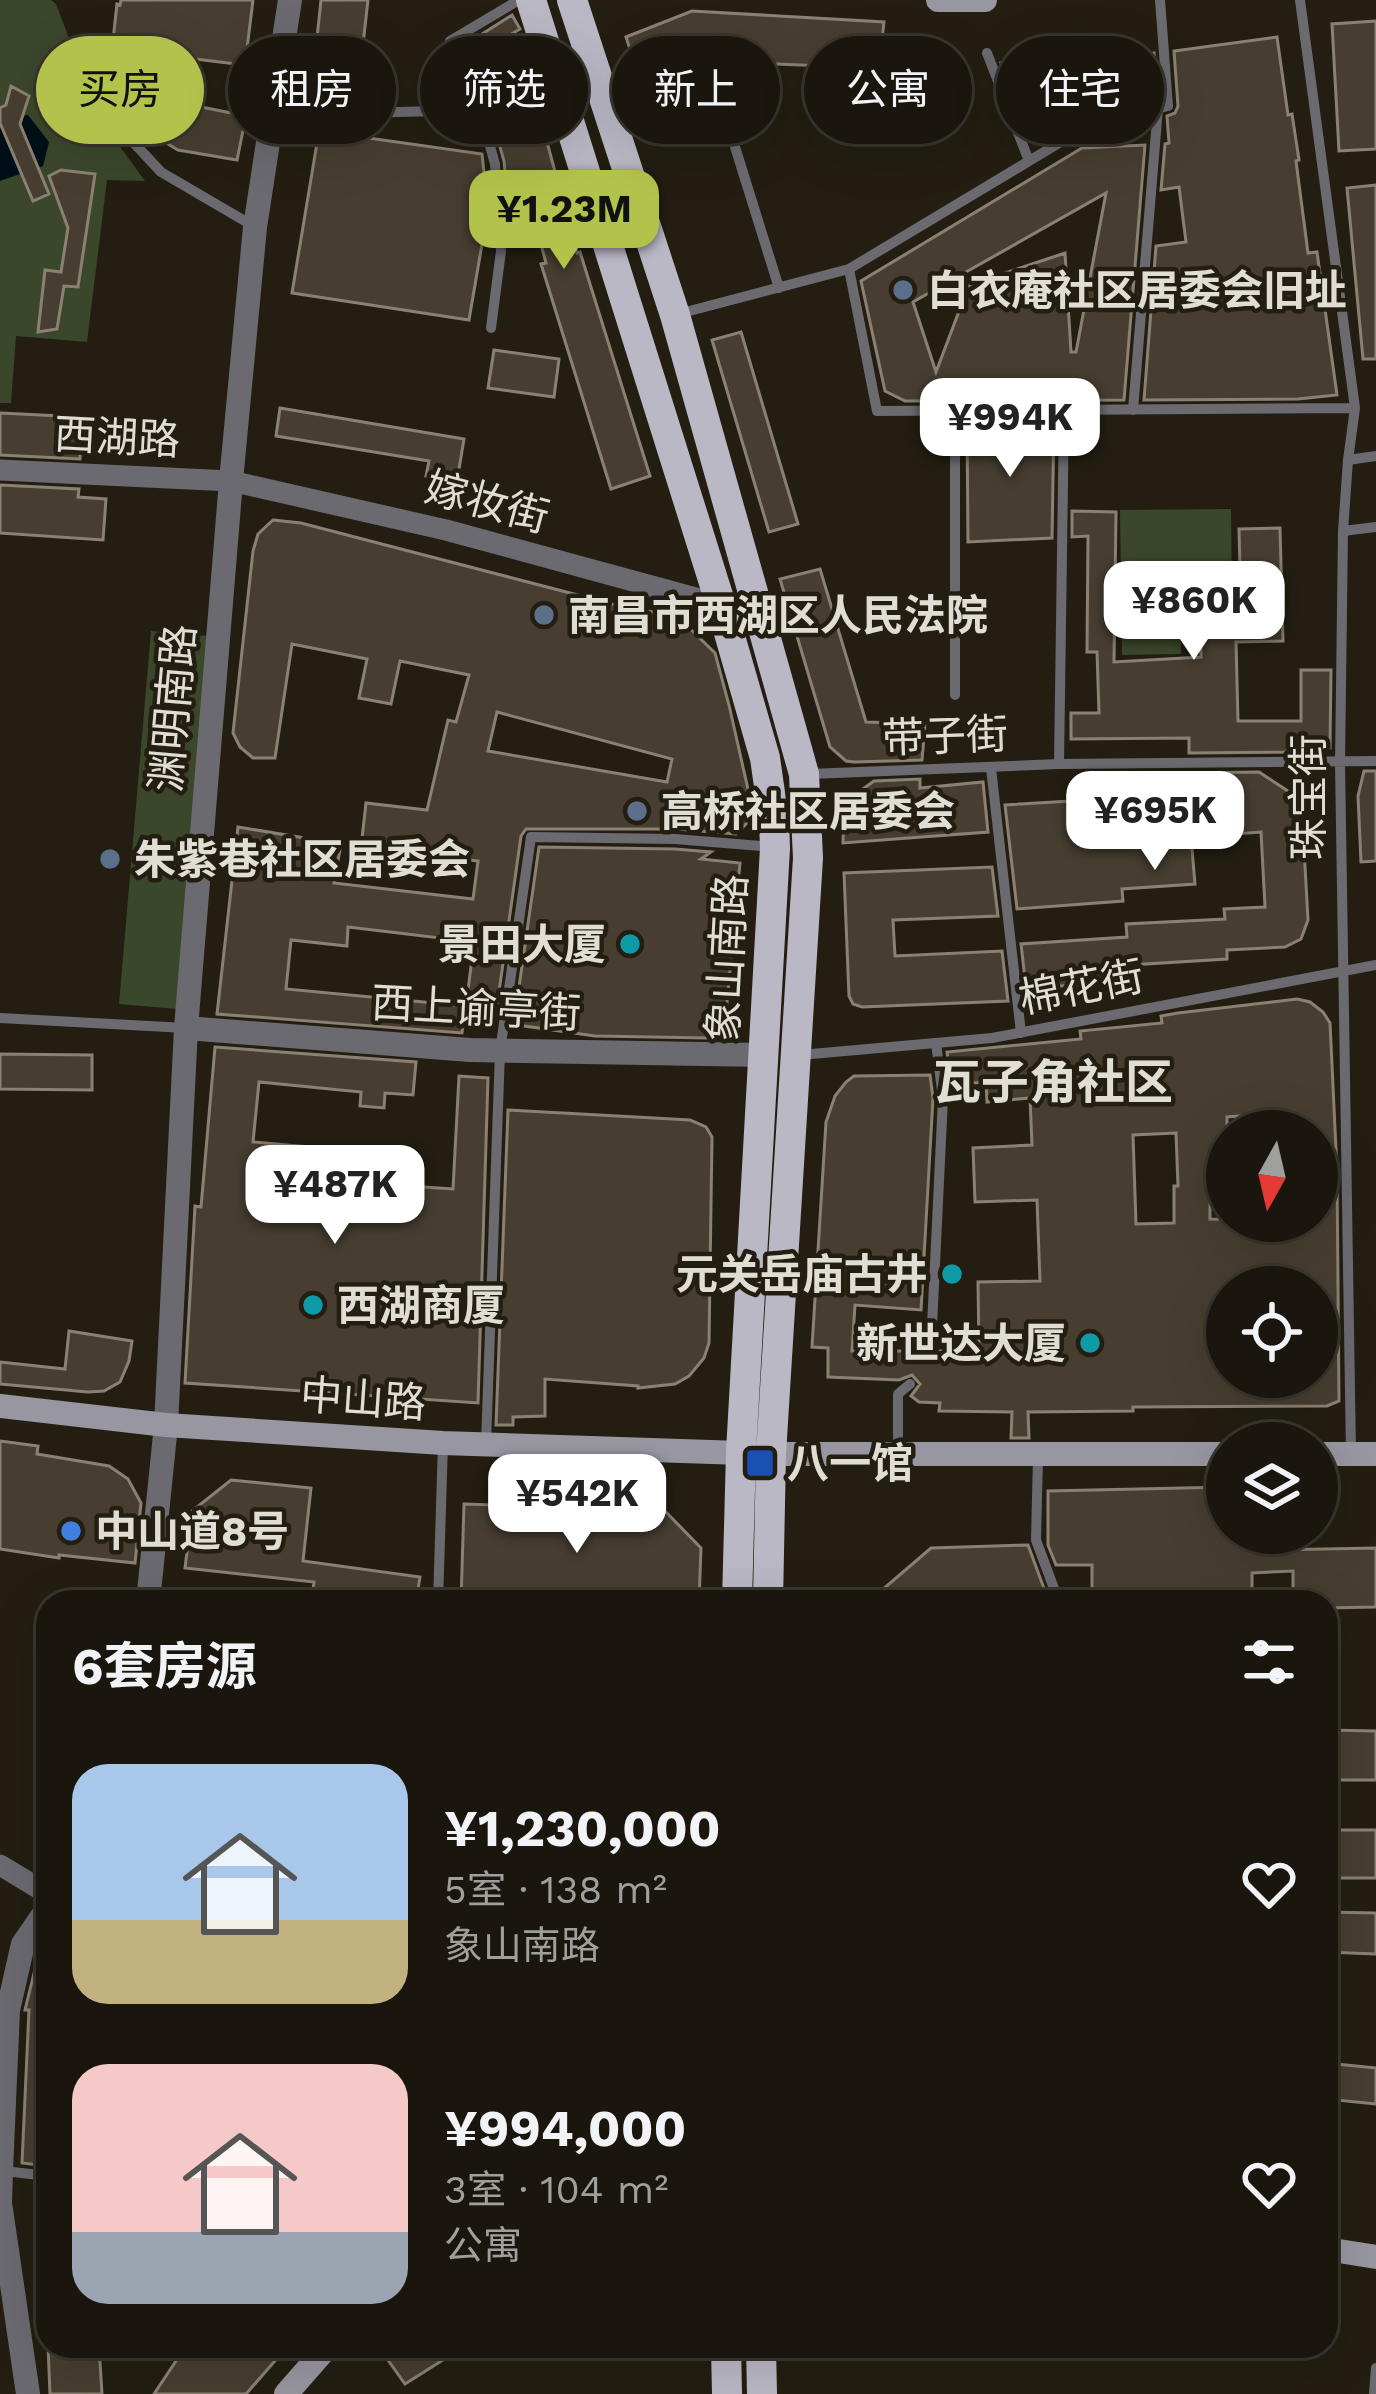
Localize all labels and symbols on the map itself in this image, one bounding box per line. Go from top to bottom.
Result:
pin: ¥1.23M [466,170,662,272]
place label: 白衣庵社区居委会旧址 [927,266,1347,315]
marker: 白衣庵社区居委会旧址 [890,277,916,303]
pin: ¥994K [926,378,1094,480]
street label: 西湖路 [53,409,181,465]
street label: 嫁妆街 [420,462,554,542]
pin: ¥860K [1110,561,1278,663]
place label: 南昌市西湖区人民法院 [568,591,988,640]
marker: 南昌市西湖区人民法院 [531,602,557,628]
street label: 渊明南路 [141,622,205,794]
street label: 带子街 [881,709,1009,763]
street label: 珠宝街 [1284,734,1333,860]
pin: ¥695K [1071,771,1239,873]
place label: 高桥社区居委会 [661,787,955,836]
marker: 高桥社区居委会 [624,798,650,824]
place label: 朱紫巷社区居委会 [134,835,470,884]
marker: 朱紫巷社区居委会 [97,846,123,872]
street label: 象山南路 [698,873,756,1043]
place label: 景田大厦 [438,920,606,969]
marker: 景田大厦 [617,931,643,957]
street label: 棉花街 [1014,951,1148,1023]
street label: 西上谕亭街 [370,978,582,1038]
district label: 瓦子角社区 [933,1054,1173,1111]
north arrow [1206,1110,1338,1242]
pin: ¥487K [251,1145,419,1247]
place label: 元关岳庙古井 [676,1250,928,1299]
marker: 元关岳庙古井 [939,1261,965,1287]
place label: 西湖商厦 [337,1281,505,1330]
marker: 西湖商厦 [300,1292,326,1318]
place label: 新世达大厦 [856,1319,1066,1368]
marker: 新世达大厦 [1077,1330,1103,1356]
street label: 中山路 [298,1370,428,1428]
place label: 八一馆 [787,1439,913,1488]
marker: 八一馆 [744,1447,776,1479]
pin: ¥542K [493,1454,661,1556]
place label: 中山道8号 [95,1507,289,1556]
marker: 中山道8号 [58,1518,84,1544]

